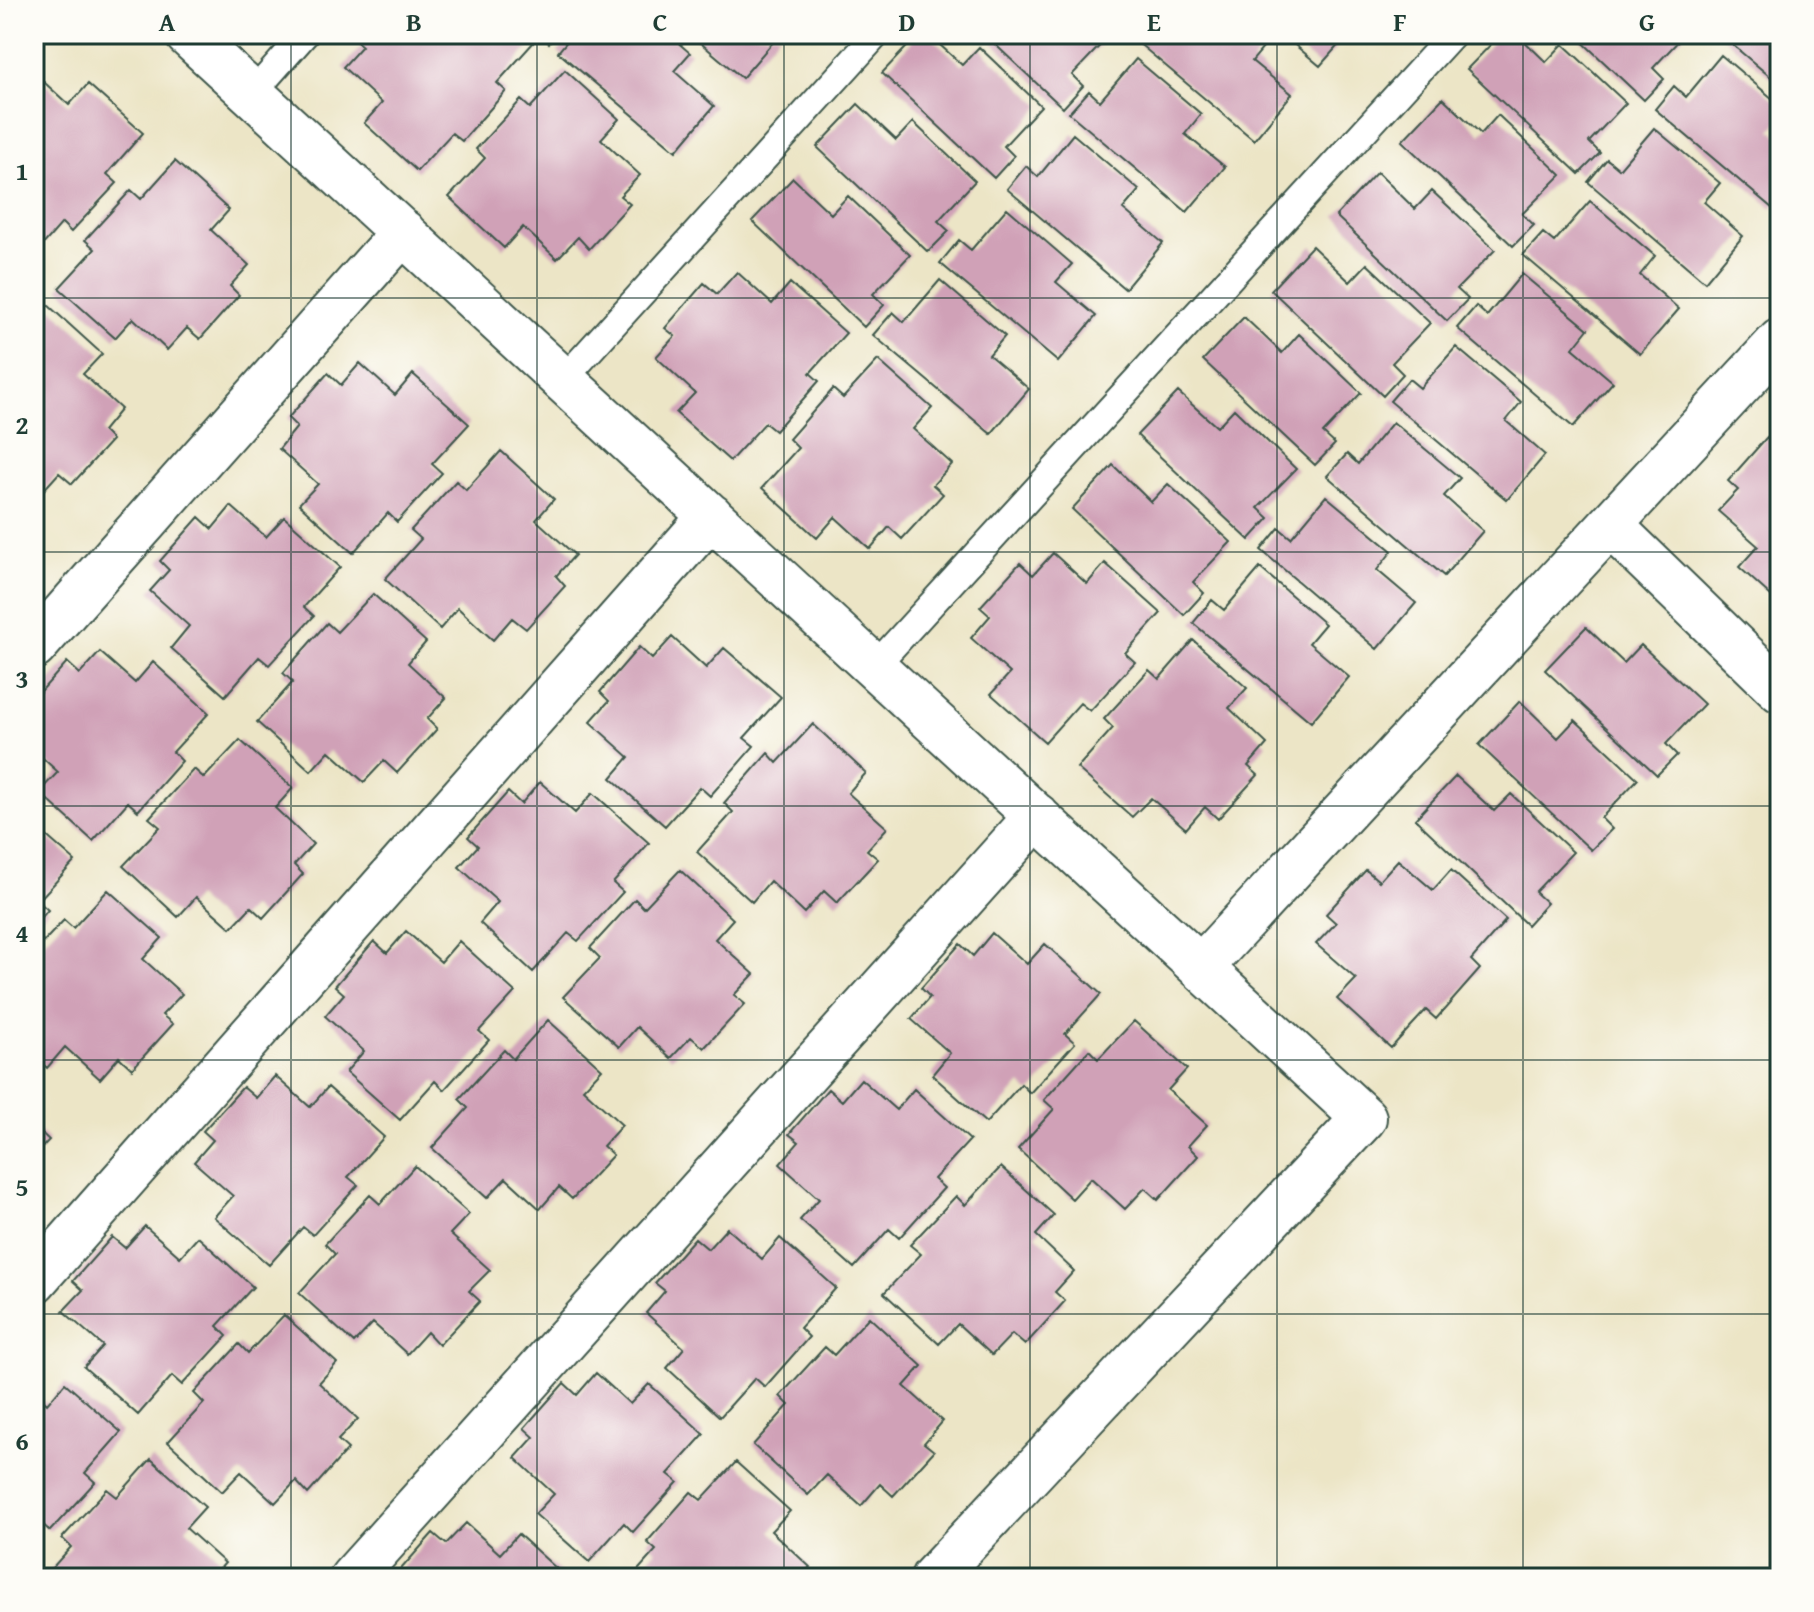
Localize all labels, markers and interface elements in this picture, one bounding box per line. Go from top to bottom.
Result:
text: A [159,2,176,41]
text: B [406,2,422,41]
text: C [653,2,667,41]
text: D [899,2,915,41]
text: E [1147,2,1161,41]
text: F [1393,2,1407,41]
text: G [1639,2,1655,41]
text: 1 [15,151,29,190]
text: 2 [15,405,29,444]
text: 3 [15,659,29,698]
text: 4 [15,913,29,952]
text: 5 [15,1167,29,1206]
text: 6 [15,1421,29,1460]

